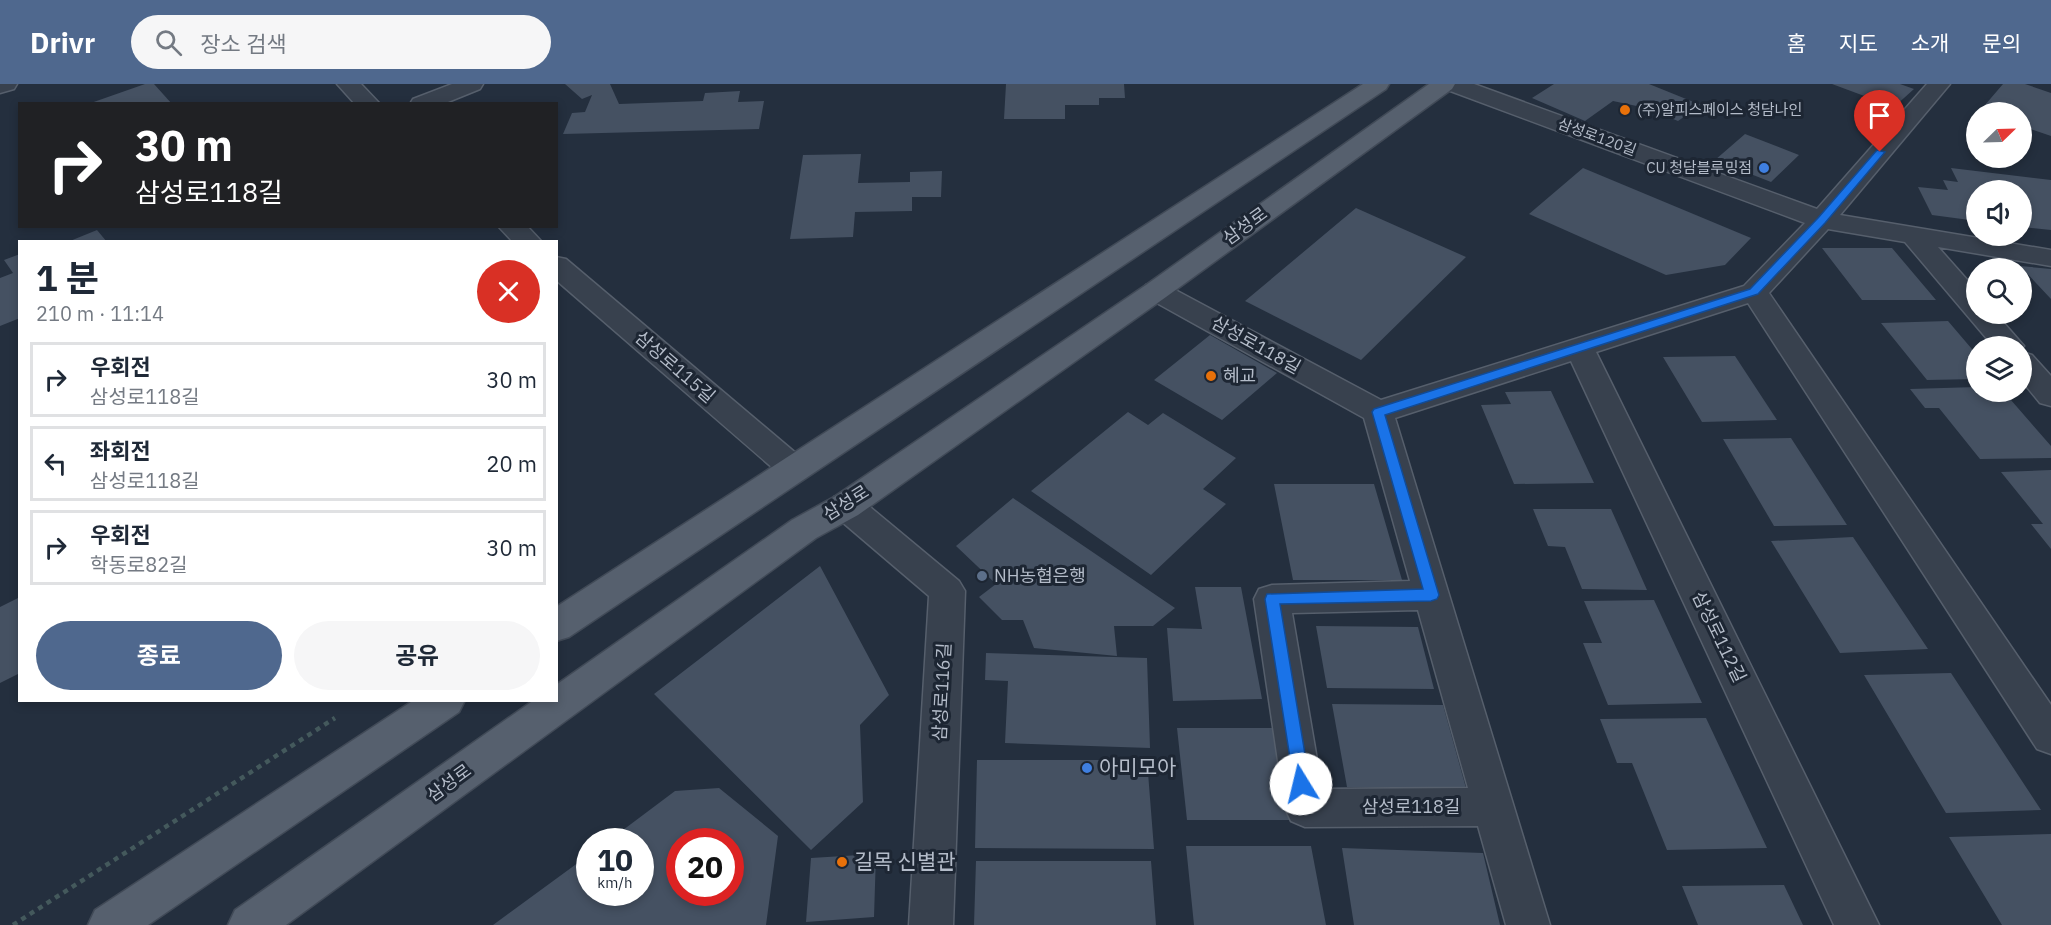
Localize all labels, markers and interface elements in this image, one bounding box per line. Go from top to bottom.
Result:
search box [131,15,551,69]
text: Drivr [30,24,95,61]
icon: search [152,26,185,59]
text: 장소 검색 [200,29,286,58]
text: 홈 [1787,29,1806,57]
text: 지도 [1839,29,1878,57]
text: 소개 [1911,29,1949,57]
text: 문의 [1982,29,2021,57]
pin [1854,90,1905,152]
icon: arrive [1863,99,1896,132]
place label: (주)알피스페이스 청담나인 [1637,100,1802,119]
north arrow [1966,102,2032,168]
map controls [1966,102,2032,402]
marker: (주)알피스페이스 청담나인 [1618,103,1632,117]
street label: 삼성로120길 [1555,114,1639,160]
text: 30 m [135,118,233,173]
icon: right [36,126,114,204]
place label: CU 청담블루밍점 [1646,158,1752,177]
marker: CU 청담블루밍점 [1757,161,1771,175]
text: 삼성로118길 [135,174,283,209]
button: sound [1966,180,2032,246]
street label: 삼성로 [1218,202,1272,250]
text: 1 분 [36,254,99,301]
button: search [1966,258,2032,324]
button: close [477,260,540,323]
text: 210 m · 11:14 [36,300,164,327]
street label: 삼성로118길 [1208,311,1305,379]
street label: 삼성로115길 [631,326,720,408]
button: layers [1966,336,2032,402]
text: 우회전 [90,352,151,381]
icon: right [39,363,72,396]
place label: 혜교 [1223,364,1256,387]
text: 30 m [486,365,537,394]
marker: 혜교 [1204,369,1218,383]
text: 삼성로118길 [90,383,200,410]
text: 좌회전 [90,436,151,465]
icon: left [39,447,72,480]
text: 20 m [486,449,537,478]
text: 삼성로118길 [90,467,200,494]
street label: 삼성로 [819,480,873,525]
text: 우회전 [90,520,151,549]
icon: right [39,531,72,564]
text: 30 m [486,533,537,562]
text: 학동로82길 [90,551,188,578]
place label: NH농협은행 [994,564,1086,587]
marker: NH농협은행 [975,569,989,583]
street label: 삼성로112길 [1687,587,1751,686]
button: 종료 [36,621,282,690]
button: 공유 [294,621,540,690]
street label: 삼성로116길 [927,642,956,742]
position arrow [1269,752,1333,816]
place label: 아미모아 [1099,753,1176,781]
street label: 삼성로 [422,759,476,807]
marker: 아미모아 [1080,761,1094,775]
street label: 삼성로118길 [1362,795,1460,818]
speed limit sign: 20 [666,828,744,906]
text: 10 [597,840,633,879]
place label: 길목 신별관 [854,847,956,875]
marker: 길목 신별관 [835,855,849,869]
text: km/h [597,873,633,892]

